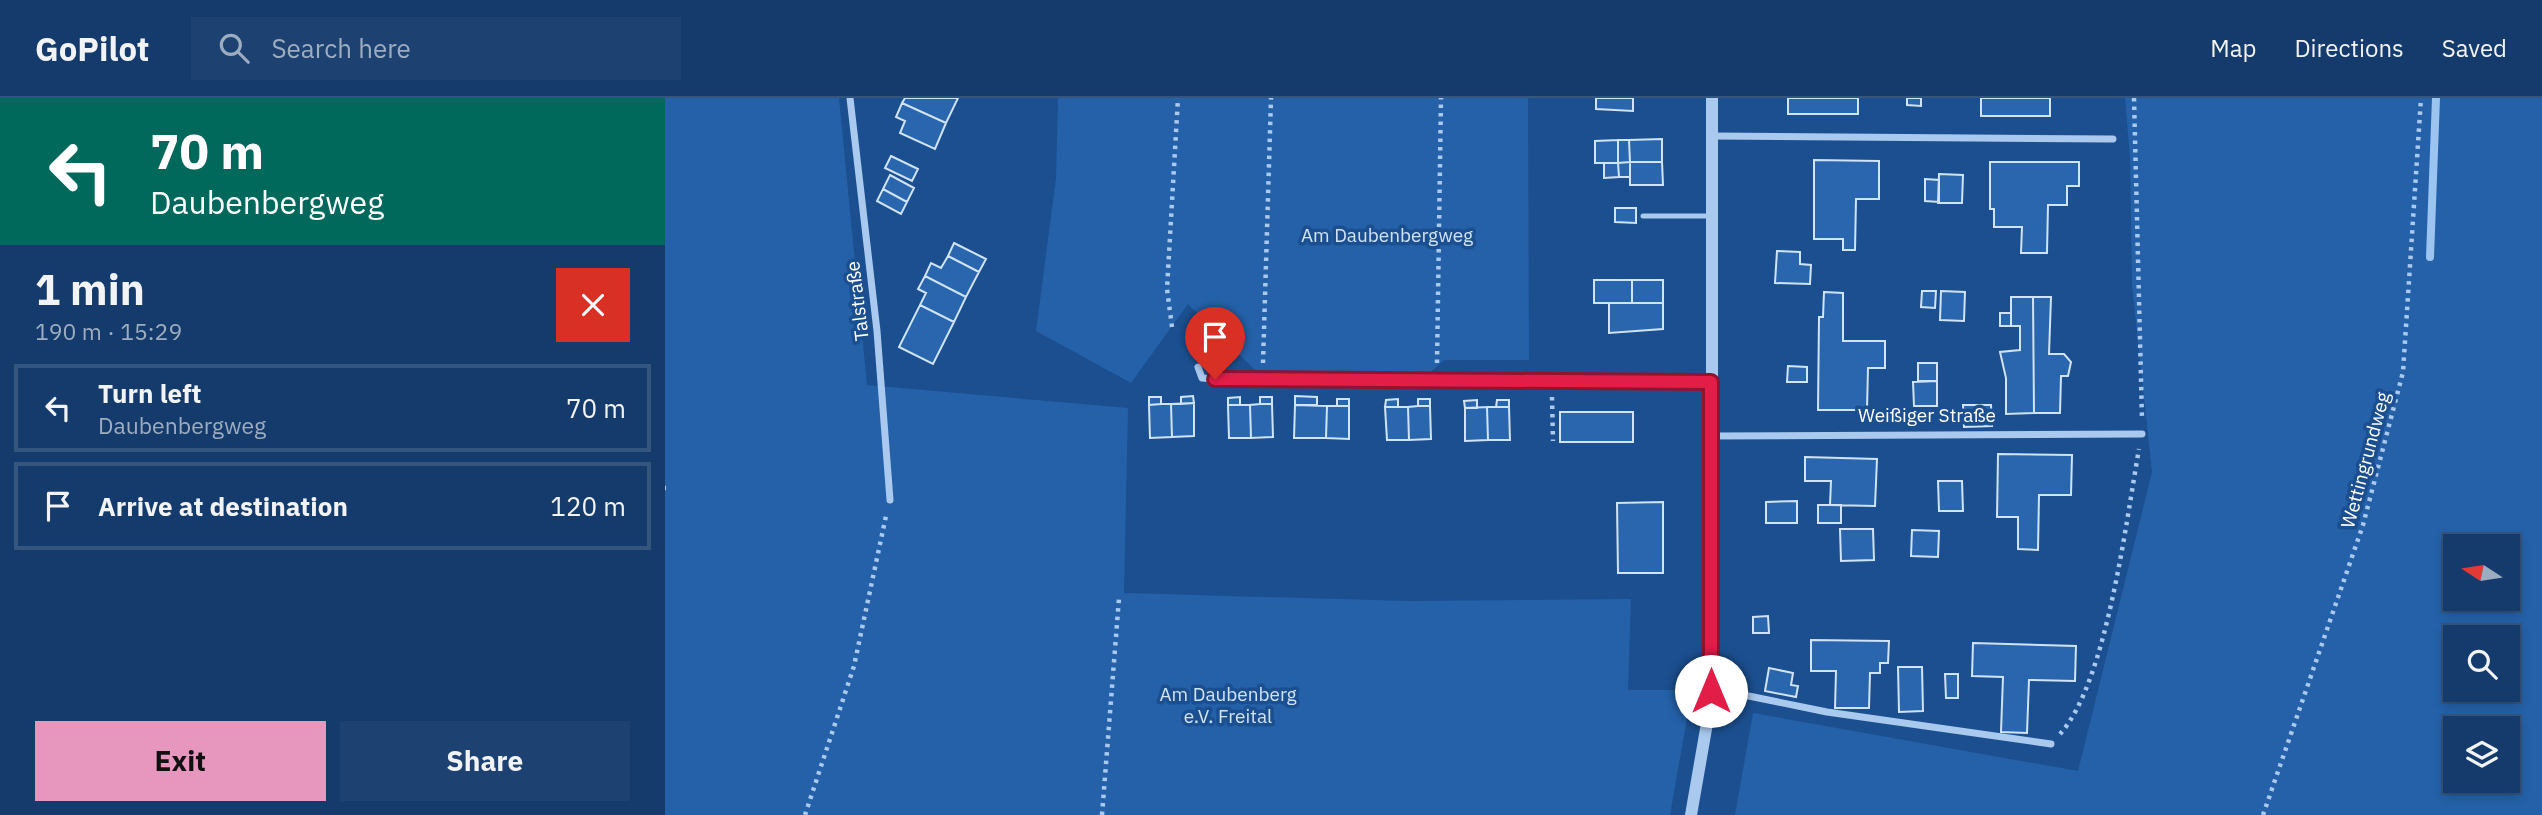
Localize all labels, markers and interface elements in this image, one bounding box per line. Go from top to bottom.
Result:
search box [191,17,681,80]
text: GoPilot [35,27,149,70]
icon: search [215,29,253,67]
text: Search here [271,31,411,65]
text: Map [2210,32,2256,64]
text: Directions [2294,32,2404,64]
text: Saved [2442,32,2507,64]
text: 70 m [150,119,264,182]
icon: left [35,126,126,217]
text: Daubenbergweg [150,181,384,223]
park label: Am Daubenbergweg [1301,223,1473,247]
street label: Talstraße [840,260,874,342]
text: 1 min [35,262,145,317]
button: close [556,268,630,342]
pin [1185,307,1245,379]
text: 190 m · 15:29 [35,316,182,346]
icon: arrive [1196,318,1234,356]
text: Turn left [98,376,201,410]
icon: left [39,389,77,427]
street label: Wettingrundweg [2335,389,2395,531]
text: 70 m [566,391,626,425]
street label: Weißiger Straße [1858,403,1996,427]
text: Daubenbergweg [98,410,266,440]
icon: arrive [39,487,77,525]
text: Arrive at destination [98,489,348,523]
text: 120 m [550,489,626,523]
north arrow [2443,534,2520,611]
map controls [2443,534,2520,793]
button: search [2443,625,2520,702]
position arrow [1674,654,1748,728]
park label: Am Daubenberg e.V. Freital [1159,682,1297,728]
button: layers [2443,716,2520,793]
button: Exit [35,721,326,801]
button: Share [340,721,630,801]

